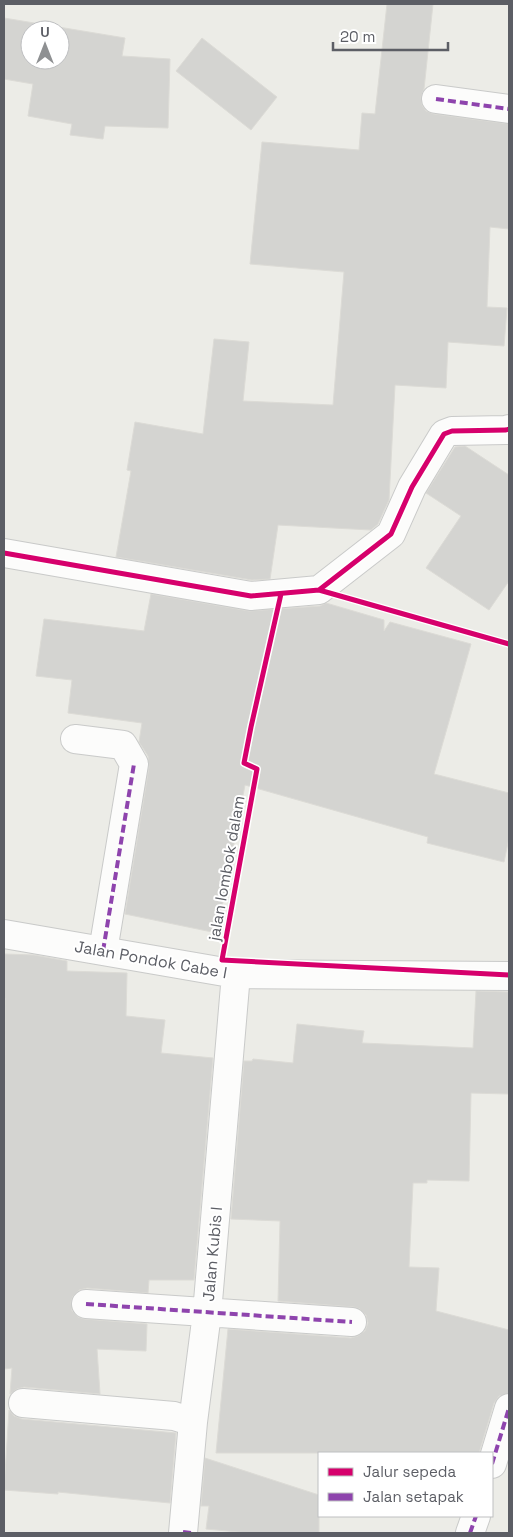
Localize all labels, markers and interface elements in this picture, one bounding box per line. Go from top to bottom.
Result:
north arrow [20,20,70,70]
scale bar [333,20,448,52]
text: U [40,23,50,41]
text: 20 m [340,27,375,46]
street label: jalan lombok dalam [203,794,250,943]
street label: Jalan Pondok Cabe I [73,936,229,983]
street label: Jalan Kubis I [198,1206,227,1302]
legend [318,1452,493,1517]
text: Jalur sepeda [363,1462,457,1481]
text: Jalan setapak [363,1487,464,1506]

